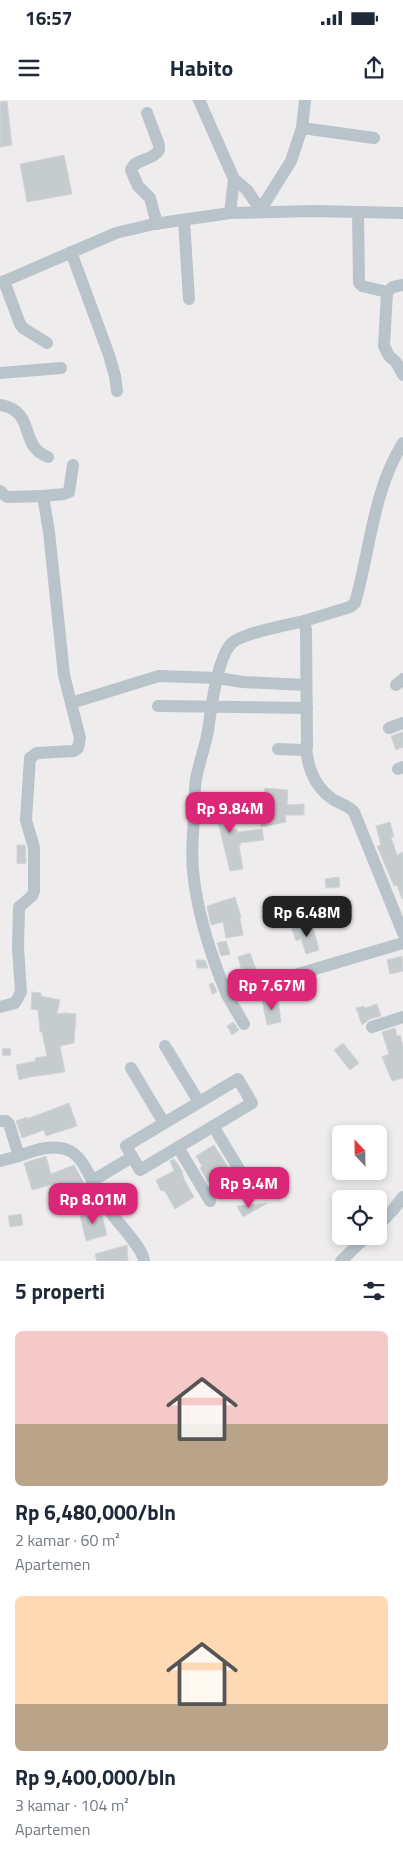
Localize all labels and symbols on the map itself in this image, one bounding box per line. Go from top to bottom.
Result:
pin: Rp 9.84M [178,792,282,834]
pin: Rp 6.48M [255,896,359,938]
pin: Rp 7.67M [220,968,324,1011]
north arrow [332,1125,388,1180]
pin: Rp 9.4M [203,1166,295,1209]
pin: Rp 8.01M [41,1182,145,1225]

